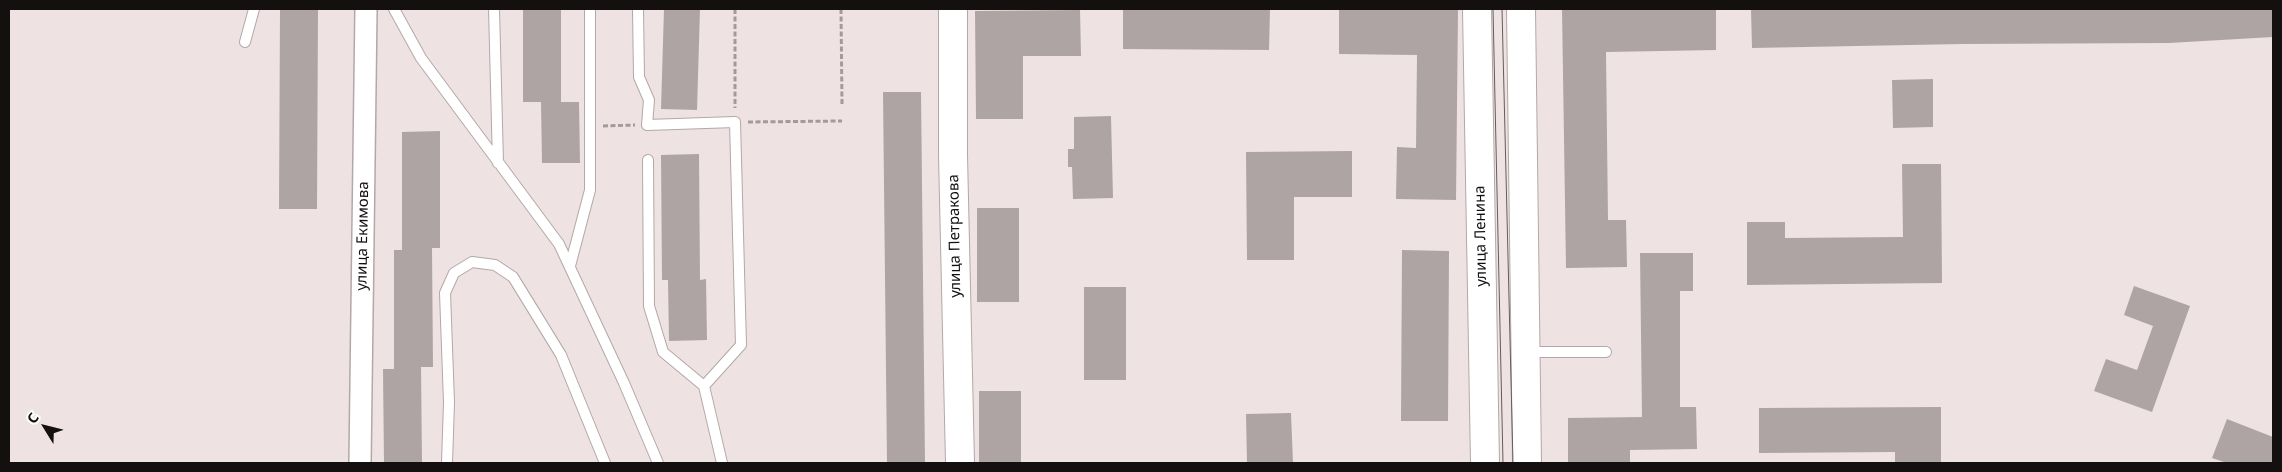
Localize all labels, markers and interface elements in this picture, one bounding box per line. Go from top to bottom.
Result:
street label: улица Петракова [945,174,965,298]
street label: улица Екимова [353,181,373,291]
street label: улица Ленина [1471,185,1491,287]
north arrow [20,402,70,452]
text: С [22,409,43,427]

